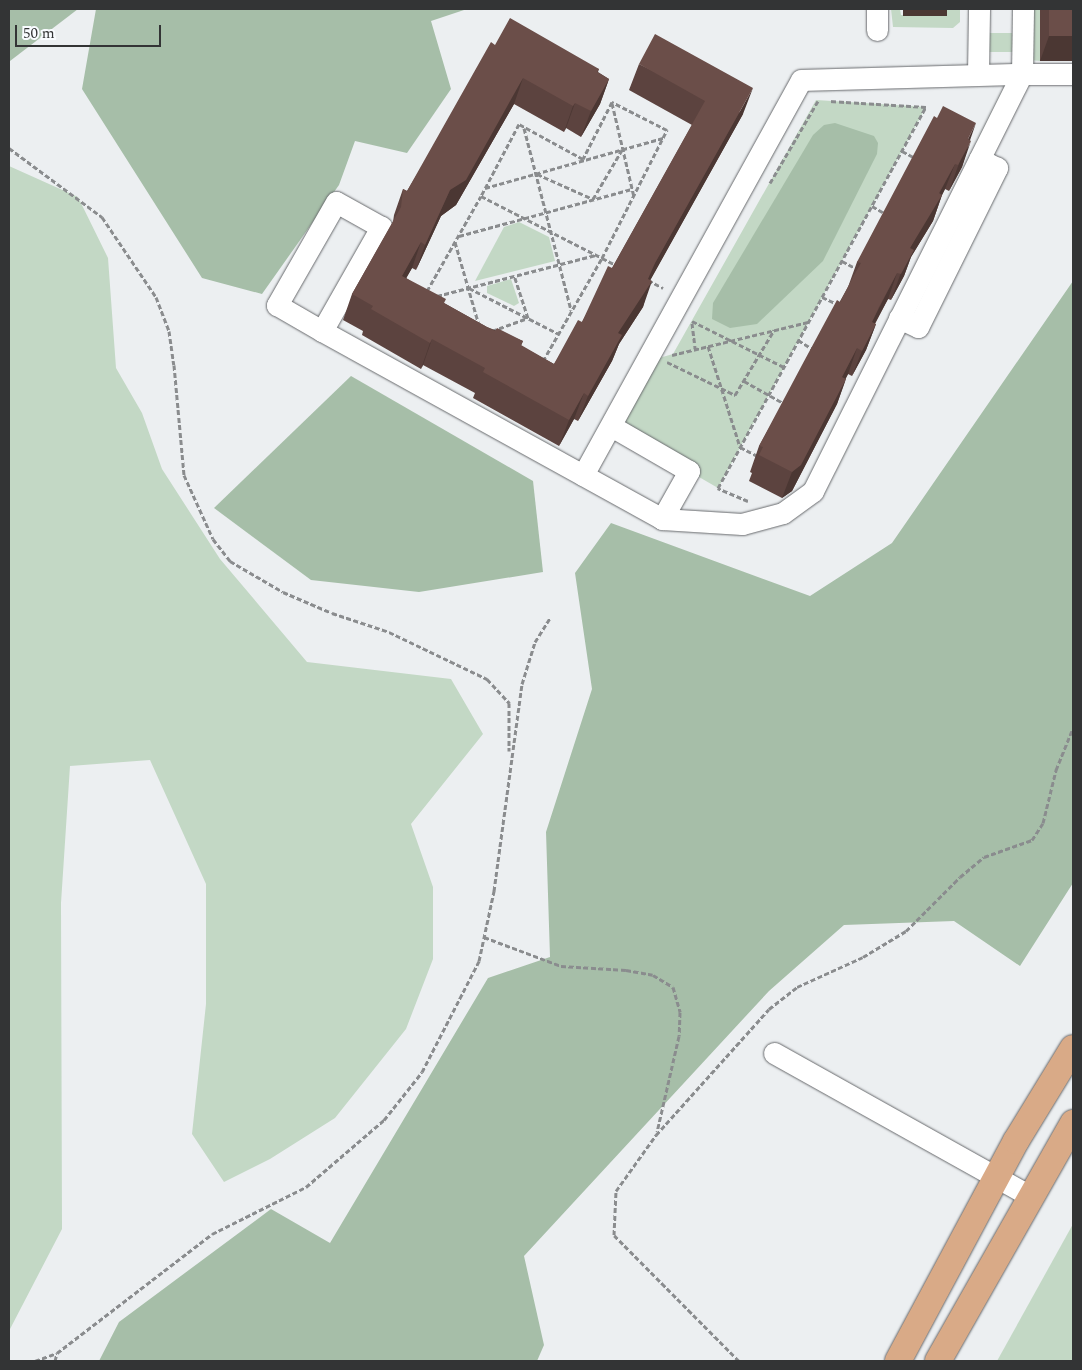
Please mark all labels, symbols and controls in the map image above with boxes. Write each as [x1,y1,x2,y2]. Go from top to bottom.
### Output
scale bar [18,15,164,47]
text: 50 m [23,22,55,45]

